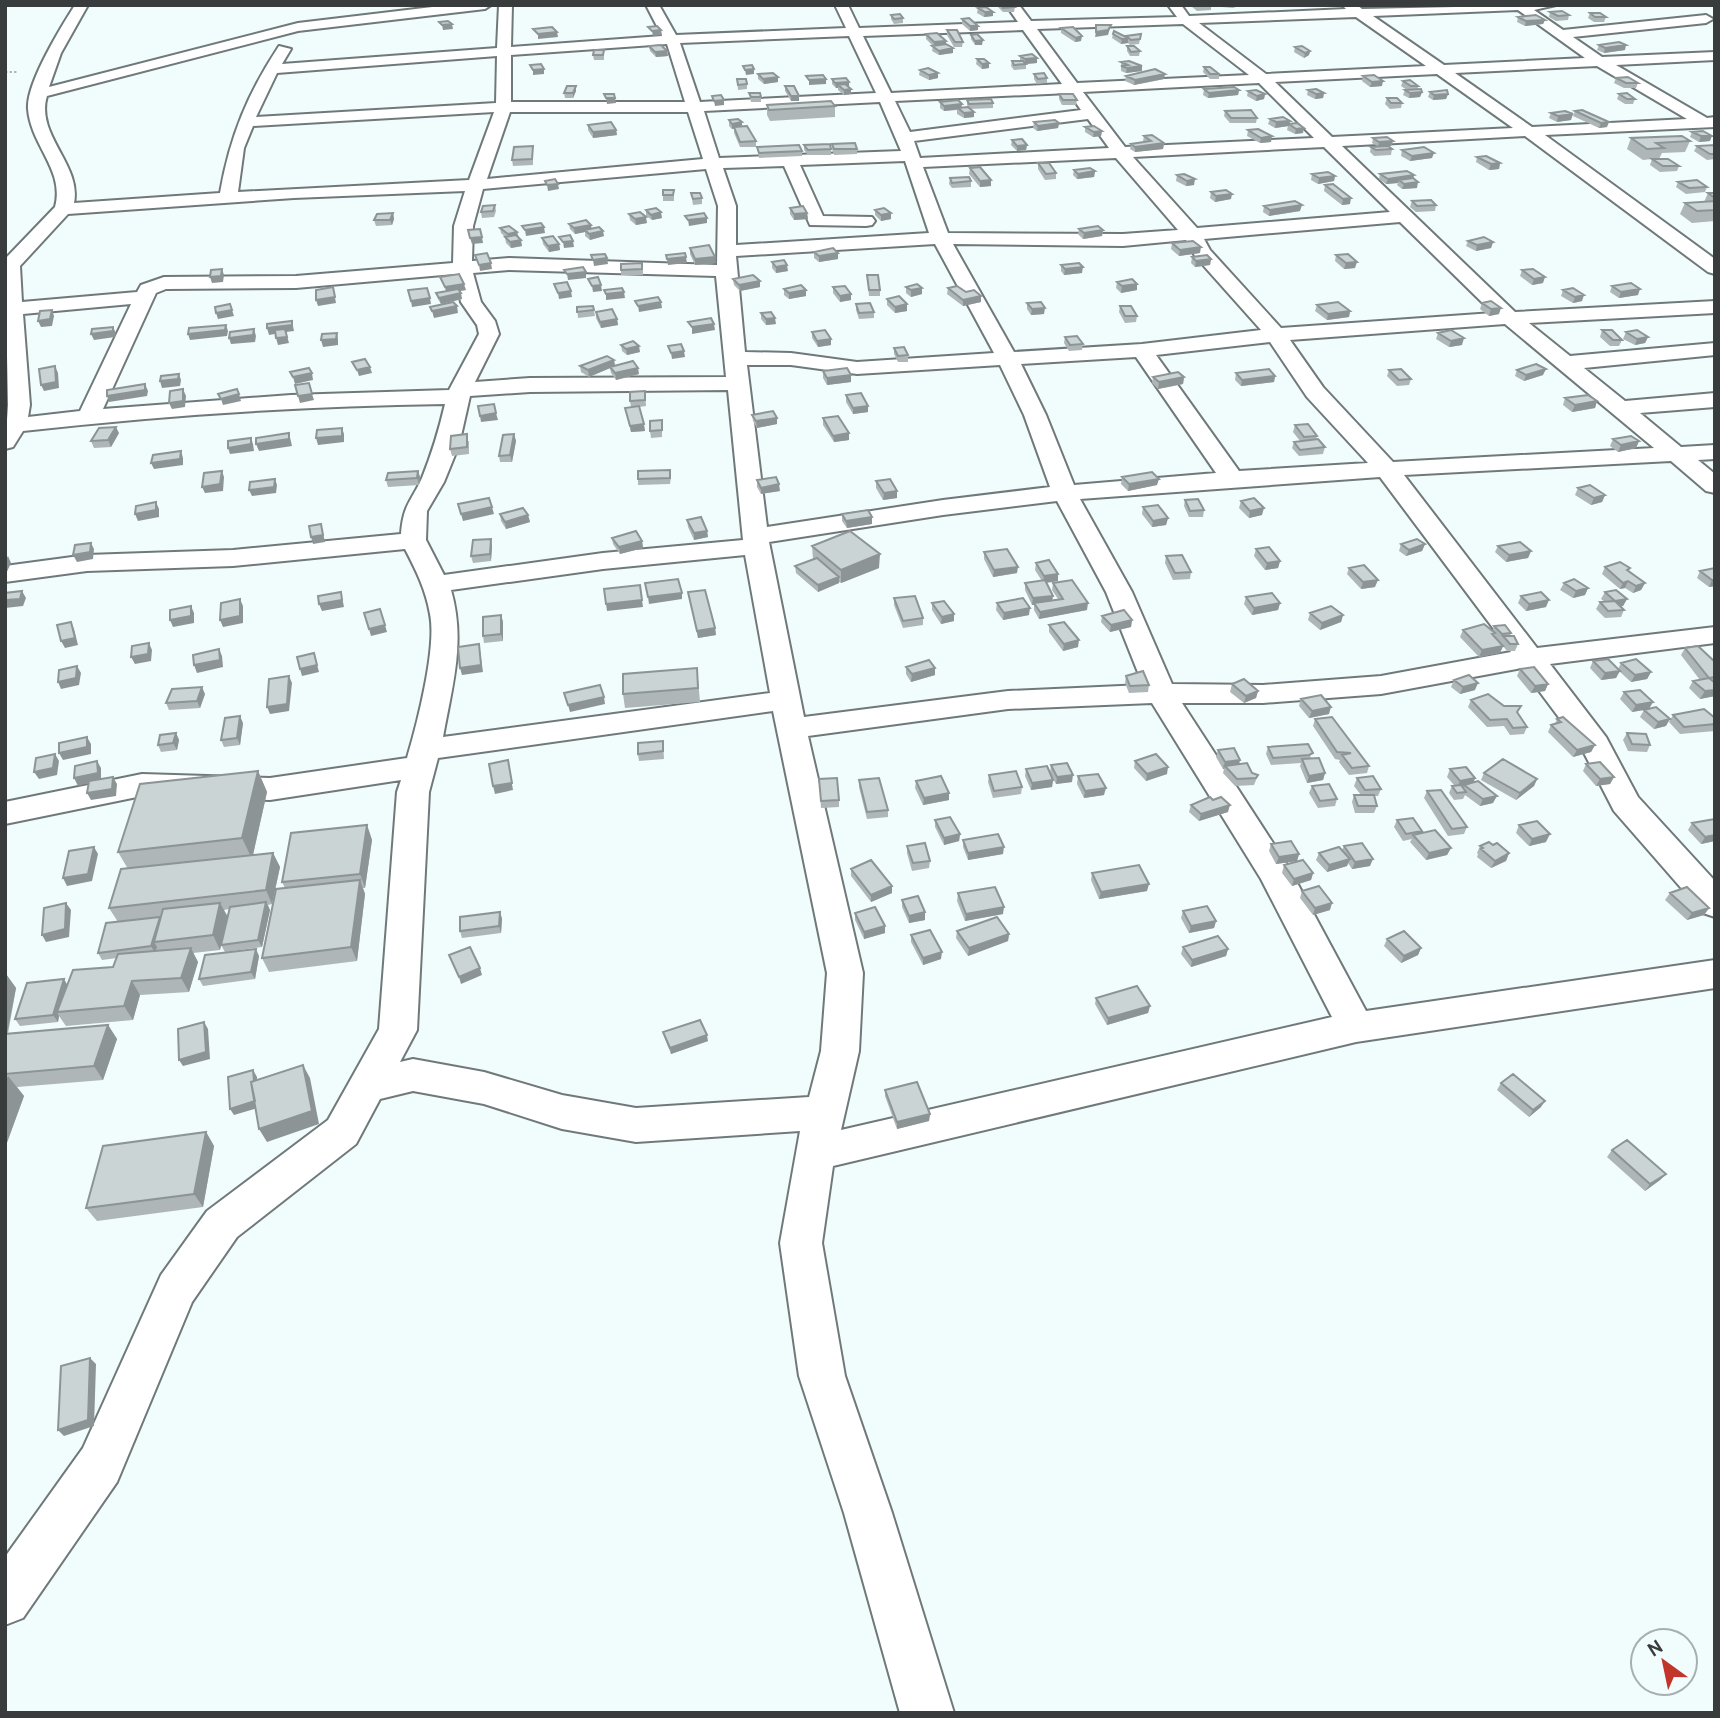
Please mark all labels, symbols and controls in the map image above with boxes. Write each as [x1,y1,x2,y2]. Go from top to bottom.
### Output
north arrow [1629,1627,1699,1697]
text: N [1643,1635,1667,1661]

